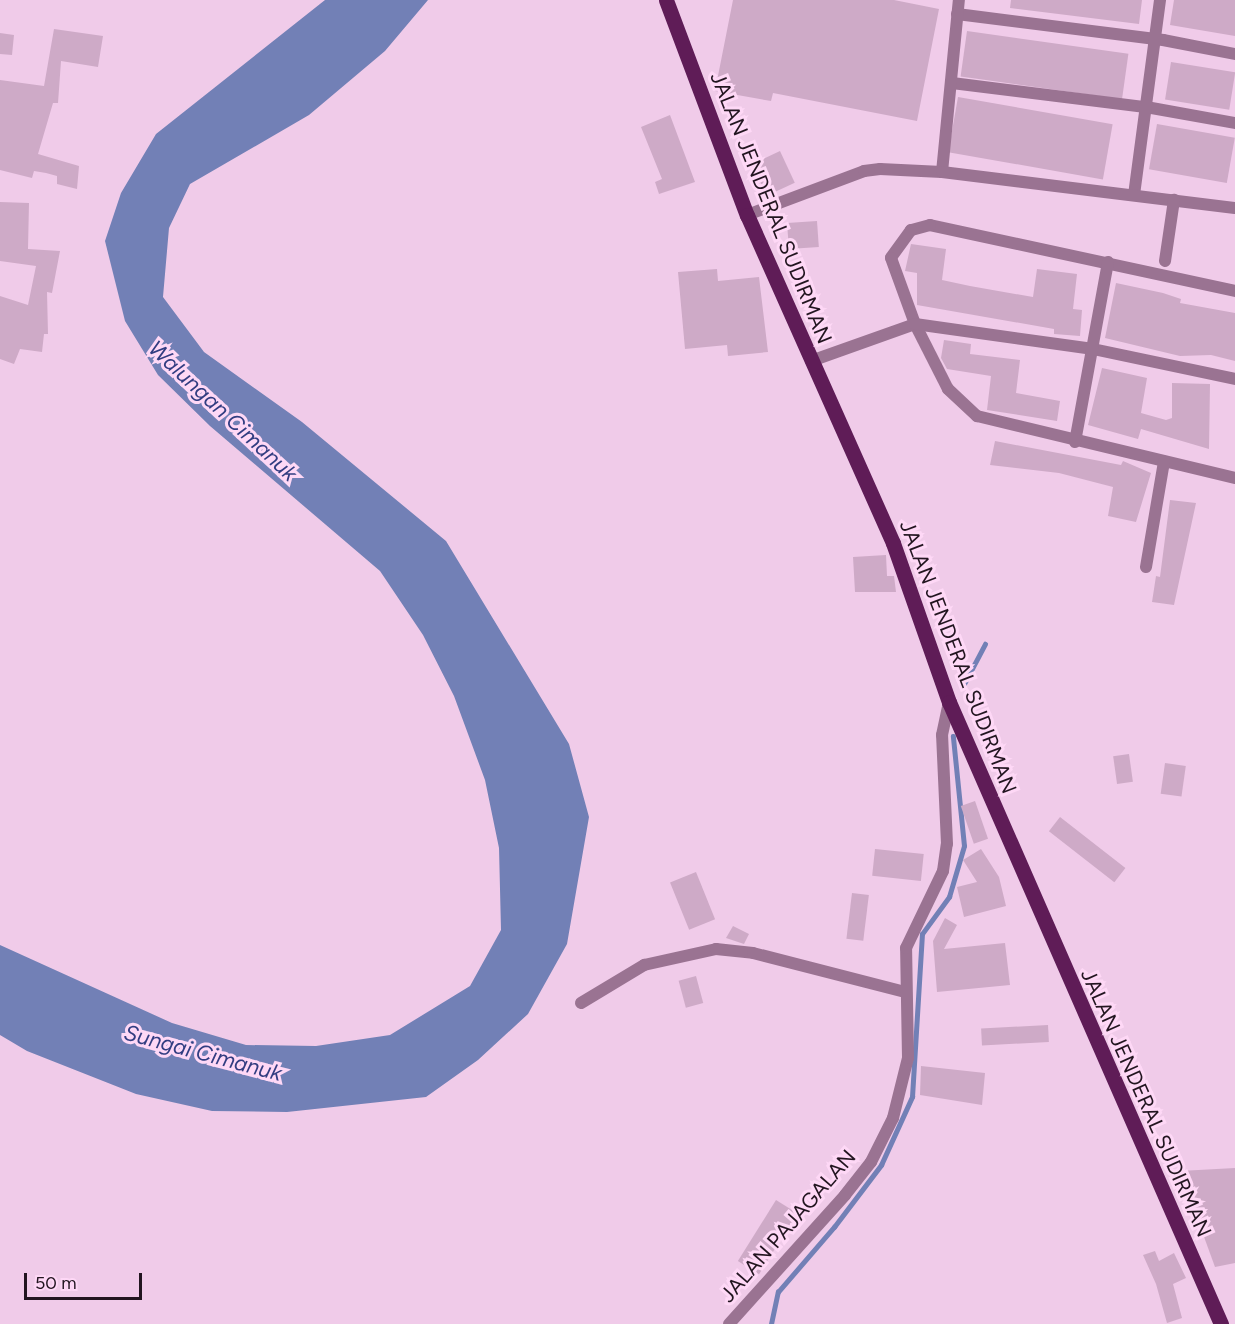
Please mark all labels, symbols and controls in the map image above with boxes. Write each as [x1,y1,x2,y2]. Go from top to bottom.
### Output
street label: JALAN JENDERAL SUDIRMAN [705,68,837,348]
water label: Walungan Cimanuk [143,335,303,487]
street label: JALAN JENDERAL SUDIRMAN [894,517,1022,797]
street label: JALAN JENDERAL SUDIRMAN [1075,965,1217,1241]
water label: Sungai Cimanuk [121,1019,285,1087]
street label: JALAN PAJAGALAN [715,1145,861,1307]
scale bar [27,1261,146,1299]
text: 50 m [35,1272,77,1294]

